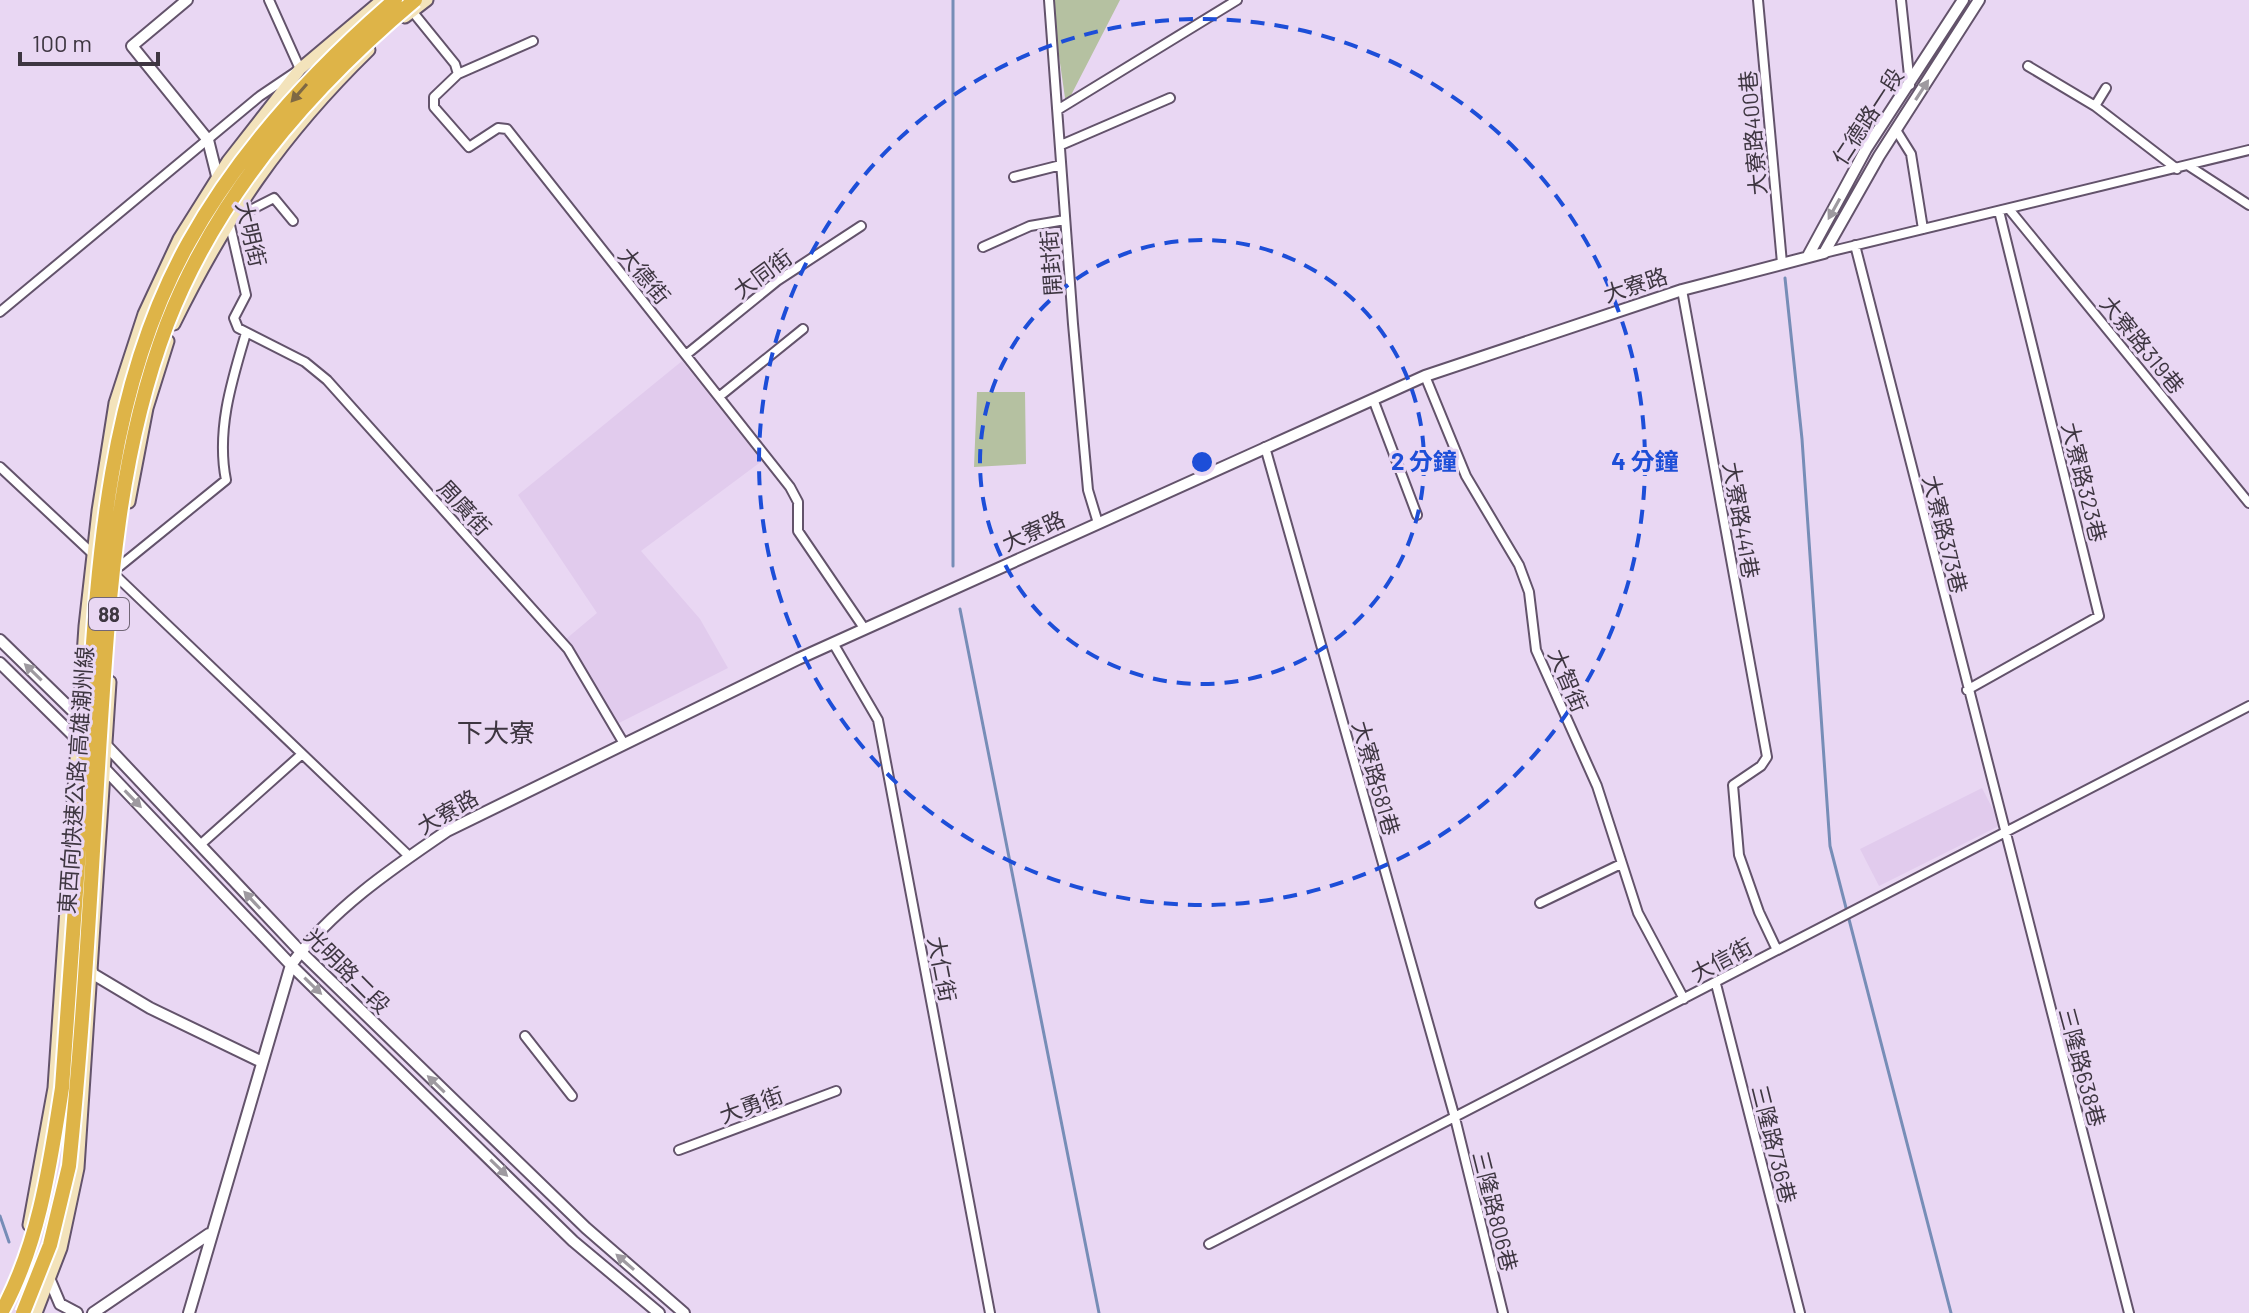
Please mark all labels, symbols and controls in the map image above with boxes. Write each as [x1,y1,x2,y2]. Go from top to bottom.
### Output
scale bar [20,16,158,66]
text: 100 m [32,28,92,57]
street label: 仁德路一段 [1826,63,1908,169]
street label: 大寮路400巷 [1734,70,1770,196]
one-way arrow [1914,79,1928,101]
one-way arrow [291,82,308,102]
one-way arrow [1827,198,1841,220]
street label: 大明街 [232,199,272,269]
street label: 開封街 [1035,229,1065,297]
street label: 大德街 [614,241,676,309]
street label: 大同街 [728,243,796,303]
street label: 大寮路 [1600,261,1670,307]
street label: 大寮路319巷 [2096,290,2190,398]
street label: 大寮路323巷 [2058,420,2112,544]
text: 2 分鐘 [1391,446,1457,475]
text: 4 分鐘 [1611,446,1679,475]
centre of rings [1188,448,1216,476]
street label: 大寮路441巷 [1719,460,1765,580]
street label: 大寮路373巷 [1919,472,1973,596]
street label: 周廣街 [433,474,497,540]
street label: 大寮路 [998,505,1068,555]
road number: 88 [89,598,129,630]
street label: 東西向快速公路 高雄潮州線 [53,645,97,915]
street label: 大智街 [1544,645,1594,715]
one-way arrow [24,663,43,682]
district label: 下大寮 [457,716,535,747]
street label: 大寮路581巷 [1348,718,1406,838]
street label: 大寮路 [412,783,482,839]
one-way arrow [123,789,141,808]
one-way arrow [243,891,261,910]
street label: 光明路二段 [300,922,396,1018]
street label: 大信街 [1686,932,1756,986]
street label: 大仁街 [924,934,962,1004]
one-way arrow [303,976,322,995]
street label: 三隆路638巷 [2055,1005,2111,1129]
one-way arrow [427,1075,446,1094]
street label: 大勇街 [716,1080,786,1128]
street label: 三隆路736巷 [1748,1082,1802,1206]
street label: 三隆路806巷 [1468,1148,1524,1274]
one-way arrow [489,1158,508,1177]
one-way arrow [615,1254,635,1271]

